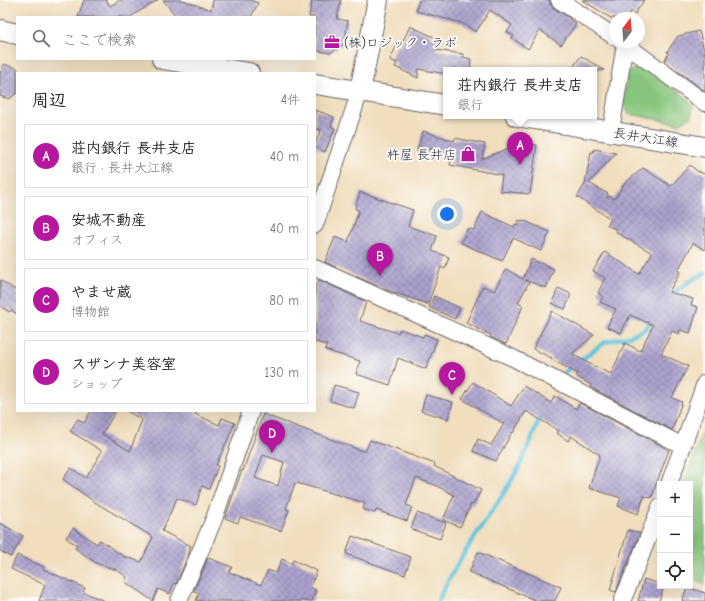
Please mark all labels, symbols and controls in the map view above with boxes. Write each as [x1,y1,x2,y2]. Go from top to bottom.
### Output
north arrow [609,12,645,48]
search box [16,16,316,60]
icon: search [30,27,52,49]
text: ここで検索 [62,31,137,49]
office icon: (株)ロジック・ラボ [323,33,341,51]
place label: (株)ロジック・ラボ [344,35,457,50]
popup [443,67,597,119]
text: 荘内銀行 長井支店 [457,76,583,94]
text: 周辺 [32,91,66,110]
text: 4件 [281,92,300,107]
text: 銀行 [457,97,483,112]
street label: 長井大江線 [613,125,680,150]
pin: A [507,132,533,165]
text: 荘内銀行 長井支店 [71,139,196,157]
shop icon: 杵屋 長井店 [459,145,477,163]
place label: 杵屋 長井店 [387,147,456,162]
text: A [42,149,50,164]
text: 40 m [270,149,299,164]
text: 銀行 · 長井大江線 [71,160,173,175]
your location [437,204,457,224]
text: 安城不動産 [71,211,146,229]
text: B [42,221,50,236]
text: 40 m [270,221,299,236]
text: オフィス [71,232,123,247]
pin: B [367,243,393,276]
text: やませ蔵 [71,283,131,301]
text: C [42,293,50,308]
text: 80 m [269,293,299,308]
text: 博物館 [71,304,110,319]
text: スザンナ美容室 [71,355,176,373]
pin: C [439,362,465,395]
text: D [42,365,50,380]
text: 130 m [264,365,299,380]
text: ショップ [71,376,122,391]
pin: D [259,420,285,453]
map controls [657,481,693,589]
button: + [657,481,693,517]
button: − [657,517,693,553]
button: locate [657,553,693,589]

